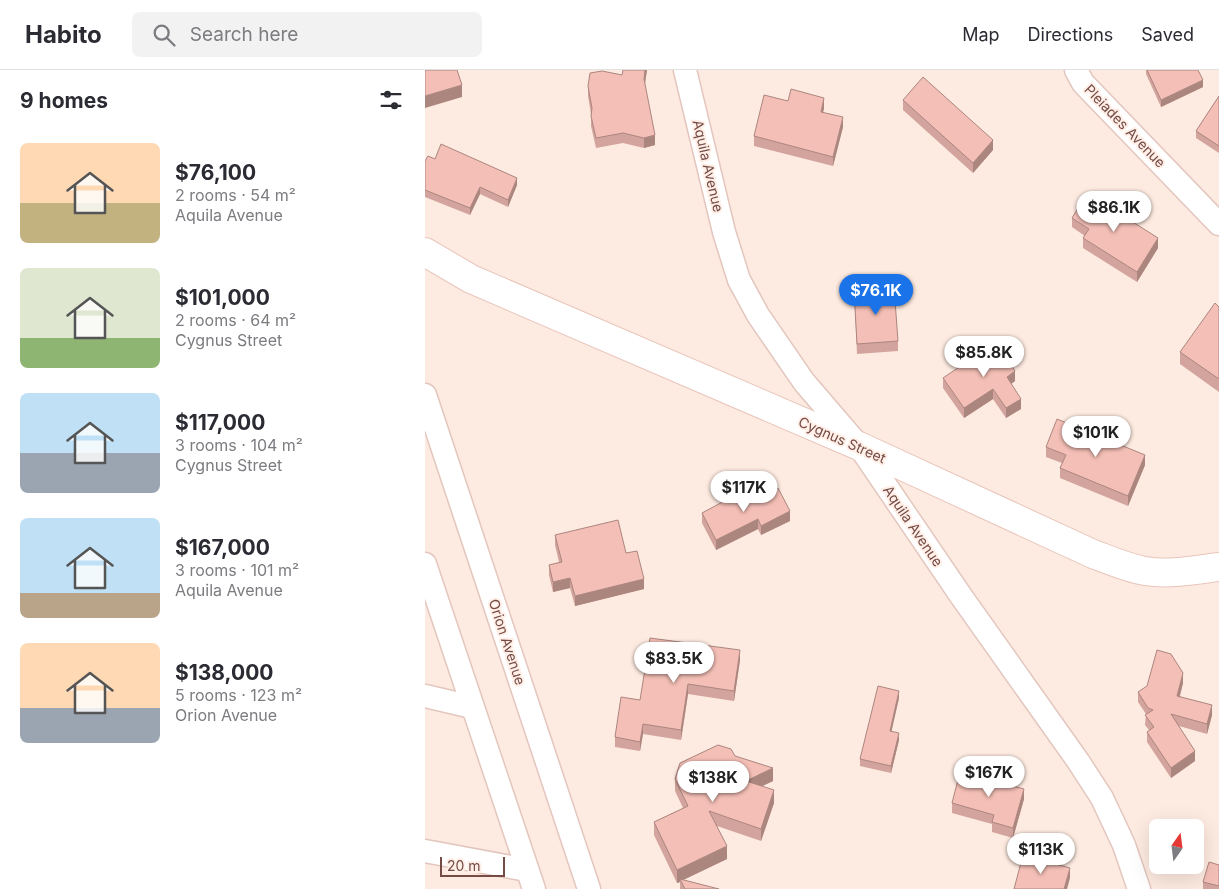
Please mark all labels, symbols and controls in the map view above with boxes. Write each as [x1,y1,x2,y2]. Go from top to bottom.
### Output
search box [132,12,482,57]
text: Habito [25,20,102,49]
icon: search [150,21,178,49]
text: Search here [190,23,298,46]
text: Map [962,24,1000,45]
text: Directions [1028,24,1113,45]
text: Saved [1141,24,1194,45]
street label: Pleiades Avenue [1081,81,1169,171]
icon: filters [377,86,405,114]
text: 9 homes [20,88,108,113]
street label: Aquila Avenue [690,118,727,214]
text: $76,100 [175,160,256,185]
icon: home [60,163,120,223]
text: 2 rooms · 54 m² [175,185,296,205]
pin: $86.1K [1073,190,1155,233]
text: $86.1K [1087,197,1141,217]
text: Aquila Avenue [175,205,283,225]
pin: $76.1K [835,274,917,316]
text: $76.1K [850,280,902,300]
text: $101,000 [175,285,270,310]
icon: home [60,288,120,348]
text: 2 rooms · 64 m² [175,310,296,330]
text: Cygnus Street [175,330,282,350]
pin: $85.8K [943,336,1025,378]
text: $85.8K [955,342,1013,362]
text: $117,000 [175,410,265,435]
icon: home [60,413,120,473]
street label: Cygnus Street [796,413,889,467]
pin: $101K [1061,416,1131,458]
text: $101K [1073,422,1119,442]
text: 3 rooms · 104 m² [175,435,303,455]
text: Cygnus Street [175,455,282,475]
pin: $117K [709,470,779,513]
text: $117K [721,477,767,497]
street label: Aquila Avenue [880,482,947,570]
text: $167,000 [175,535,270,560]
icon: home [60,538,120,598]
text: 3 rooms · 101 m² [175,560,299,580]
text: Aquila Avenue [175,580,283,600]
street label: Orion Avenue [486,597,529,687]
pin: $83.5K [633,642,715,684]
text: $83.5K [645,648,703,668]
text: $138,000 [175,660,273,685]
icon: home [60,663,120,723]
text: 5 rooms · 123 m² [175,685,302,705]
text: Orion Avenue [175,705,277,725]
pin: $167K [954,756,1024,798]
pin: $138K [678,760,748,803]
text: $167K [965,762,1013,782]
text: $138K [688,767,738,787]
north arrow [1149,819,1204,874]
map controls [1149,819,1204,874]
pin: $113K [1006,832,1076,875]
text: $113K [1018,839,1064,859]
scale bar [440,854,505,877]
text: 20 m [447,857,481,874]

